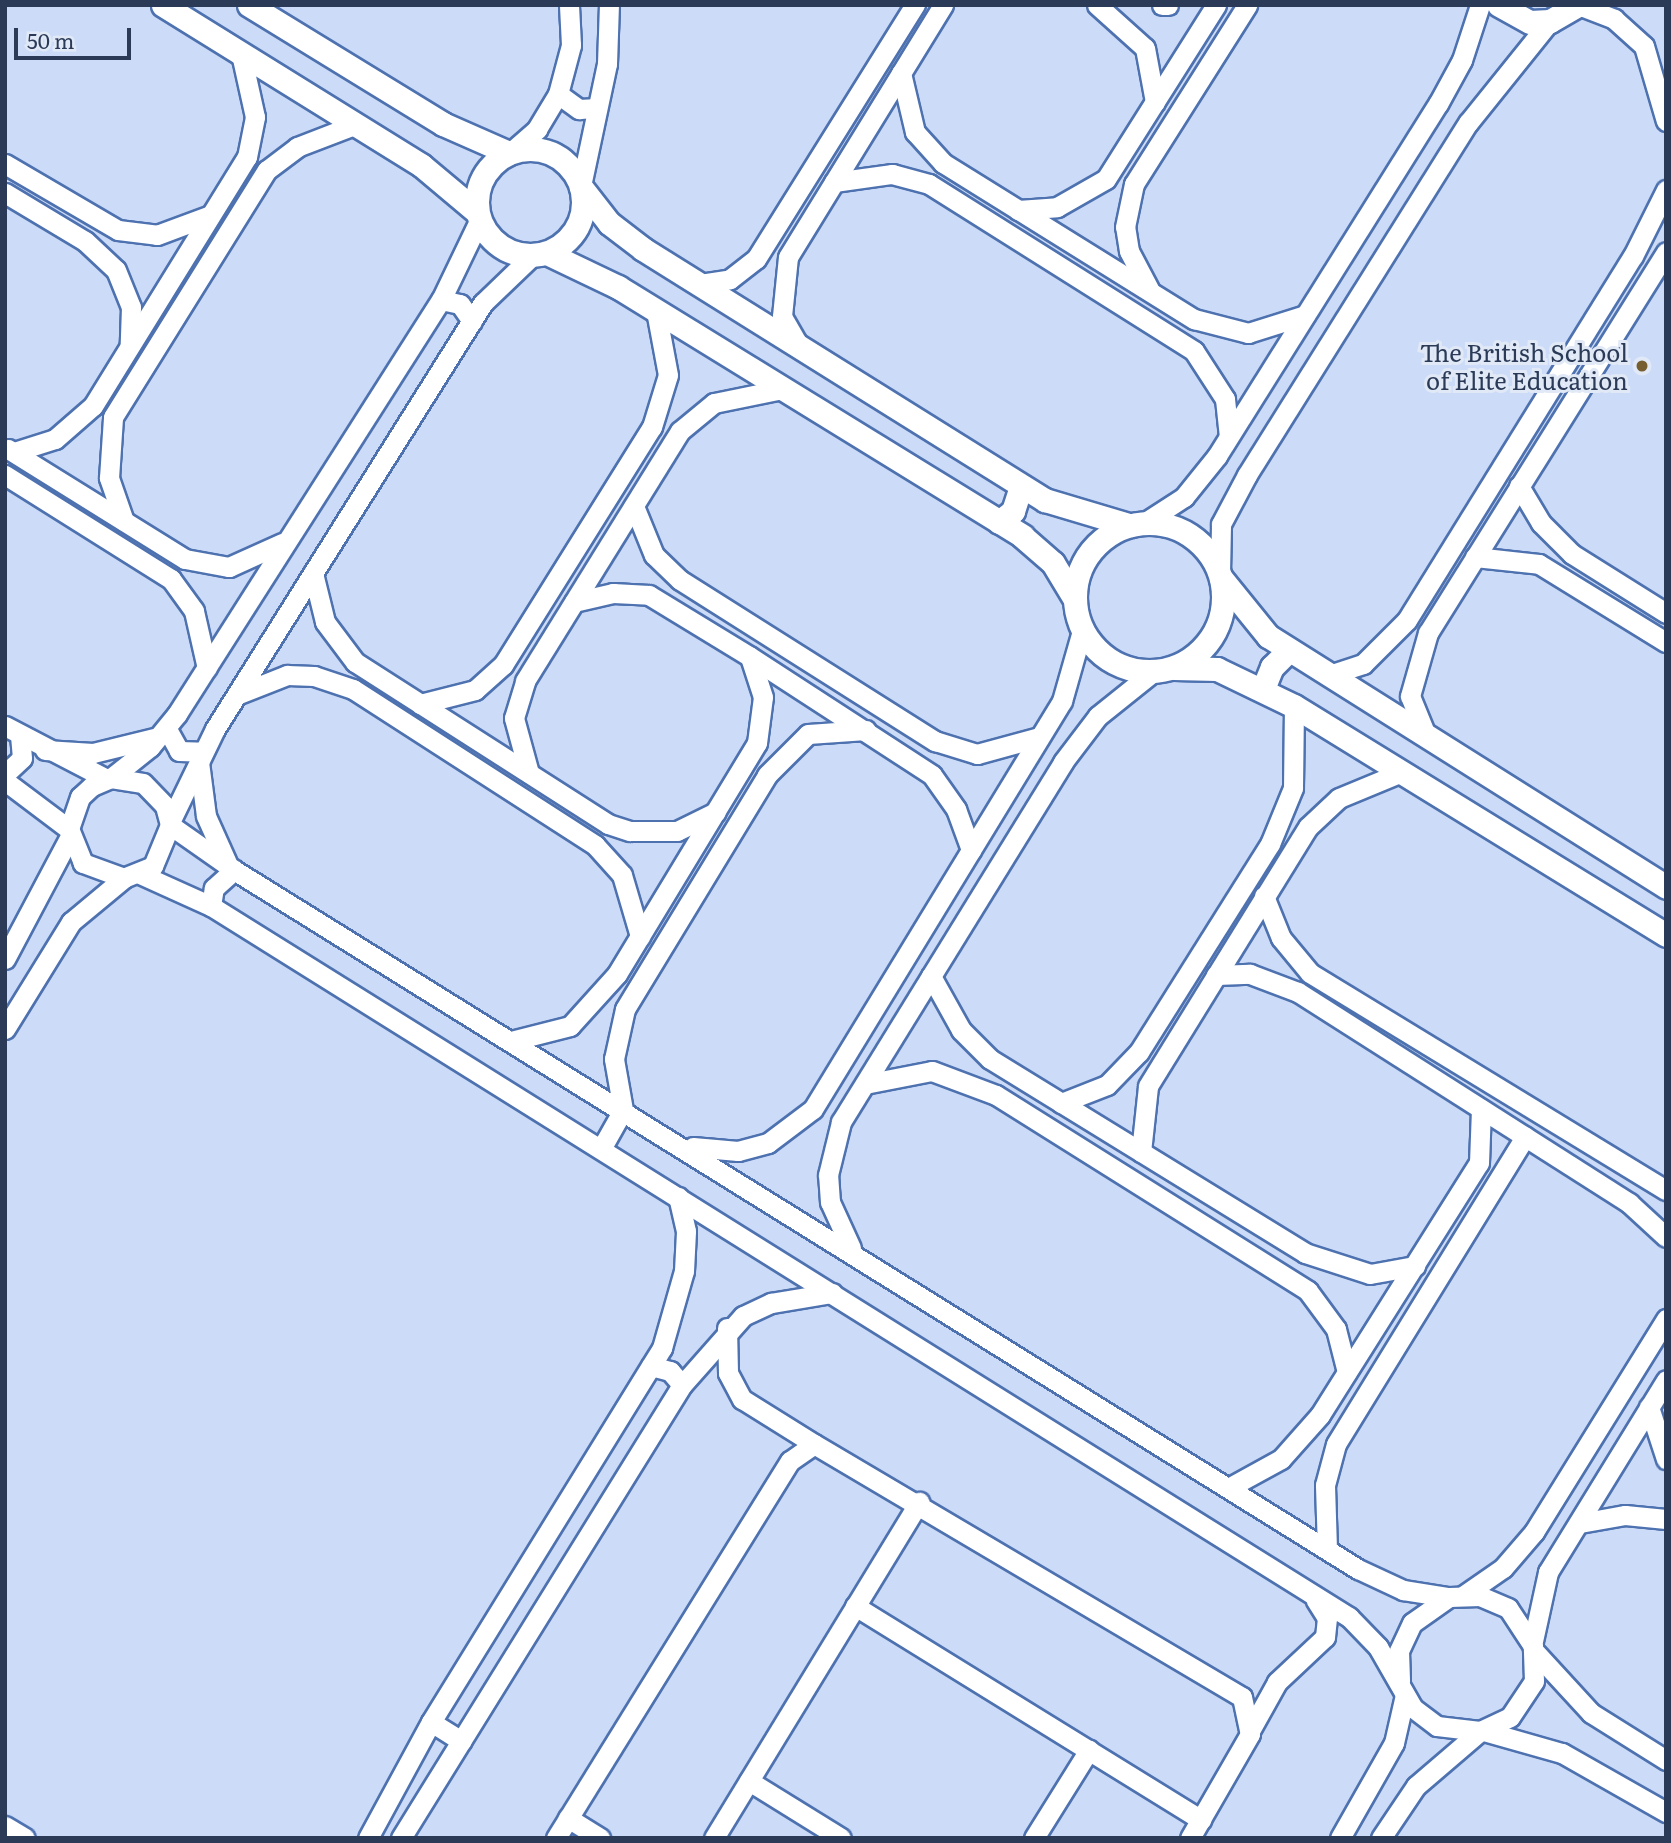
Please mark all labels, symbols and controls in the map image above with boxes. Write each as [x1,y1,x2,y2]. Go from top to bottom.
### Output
scale bar [18,14,135,58]
text: 50 m [27,24,74,55]
place label: The British School of Elite Education [1420,338,1628,394]
marker: The British School of Elite Education [1634,358,1650,374]

